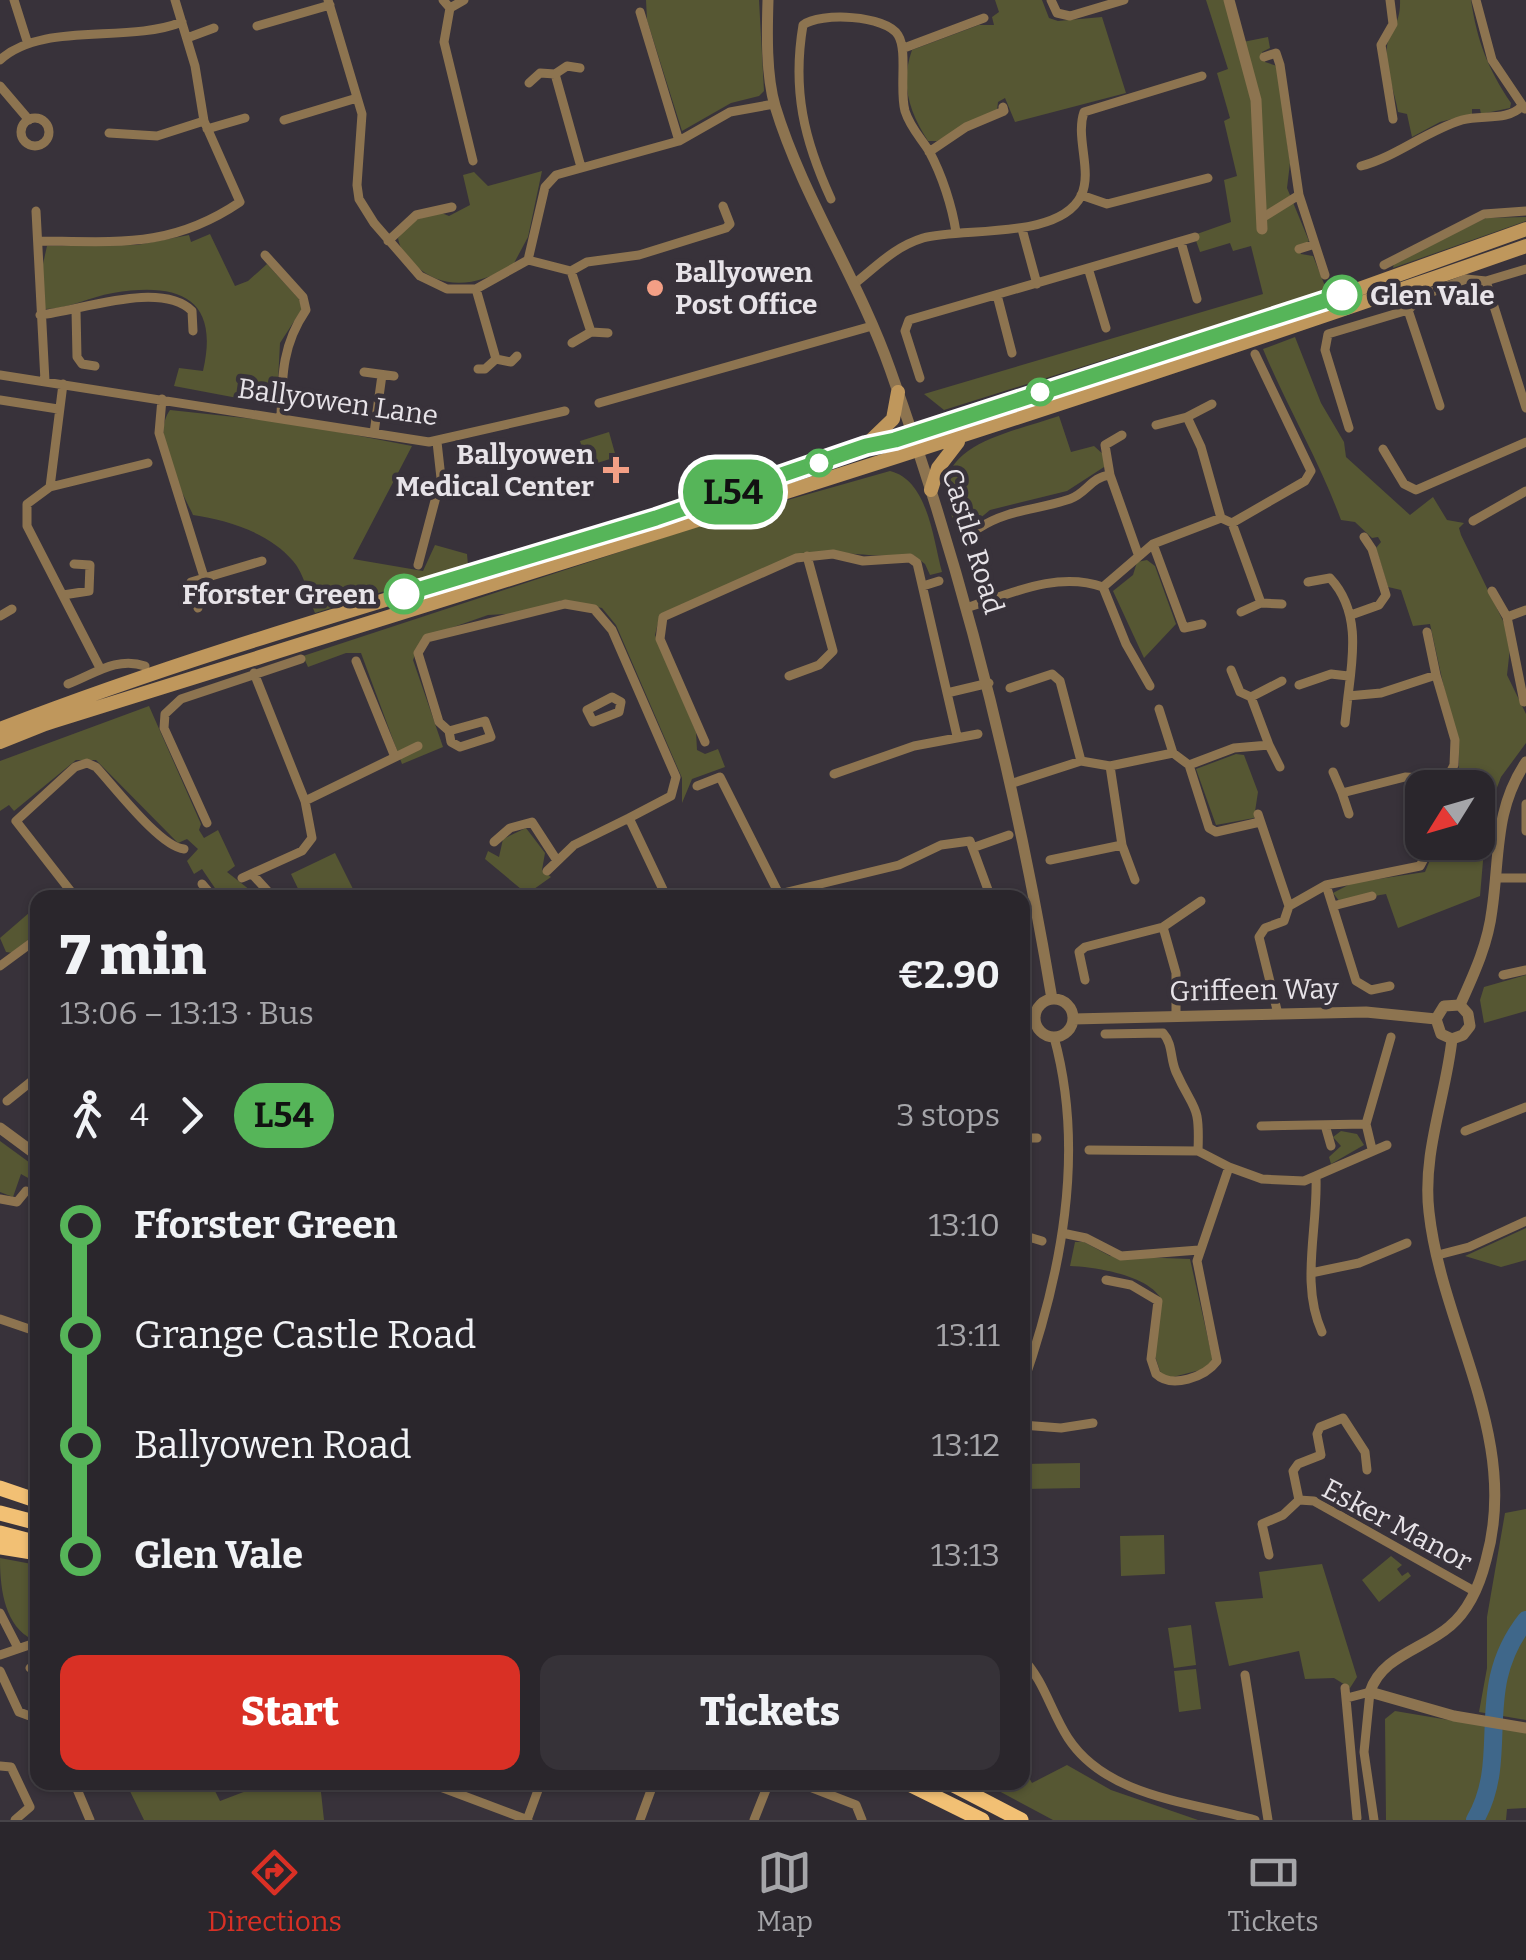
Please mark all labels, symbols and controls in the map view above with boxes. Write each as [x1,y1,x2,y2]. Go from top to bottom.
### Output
place label: Ballyowen Post Office [675,256,818,321]
marker: Glen Vale [1323,276,1361,314]
marker: Ballyowen Post Office [644,277,666,299]
place label: Glen Vale [1370,279,1495,312]
street label: Ballyowen Lane [236,372,440,432]
unlabelled marker [1027,379,1053,405]
place label: Ballyowen Medical Center [396,438,594,503]
unlabelled marker [806,450,832,476]
marker: Ballyowen Medical Center [603,457,629,483]
line badge: L54 [676,460,790,524]
street label: Castle Road [935,464,1011,618]
text: L54 [703,471,763,513]
marker: Fforster Green [385,575,423,613]
place label: Fforster Green [182,578,376,611]
north arrow [1405,770,1495,860]
map controls [1405,770,1495,860]
text: 7 min [60,923,206,989]
text: €2.90 [898,952,1000,998]
street label: Griffeen Way [1169,972,1339,1008]
text: 13:06 – 13:13 · Bus [60,994,314,1032]
icon: walk [60,1088,115,1143]
icon: forward [164,1088,219,1143]
text: L54 [254,1094,314,1136]
text: 4 [130,1096,149,1134]
text: 3 stops [896,1096,1000,1134]
text: Fforster Green [134,1202,397,1248]
text: 13:10 [929,1206,1000,1244]
text: Grange Castle Road [134,1312,476,1358]
text: 13:11 [936,1316,1000,1354]
text: Ballyowen Road [134,1422,412,1468]
text: 13:12 [932,1426,1000,1464]
street label: Esker Manor [1317,1472,1477,1578]
text: Glen Vale [134,1532,303,1578]
text: 13:13 [931,1536,1000,1574]
button: Start [60,1655,520,1770]
button: Tickets [540,1655,1000,1770]
tab: Directions [207,1845,342,1938]
tab: Map [756,1845,813,1938]
tab: Tickets [1227,1845,1319,1938]

